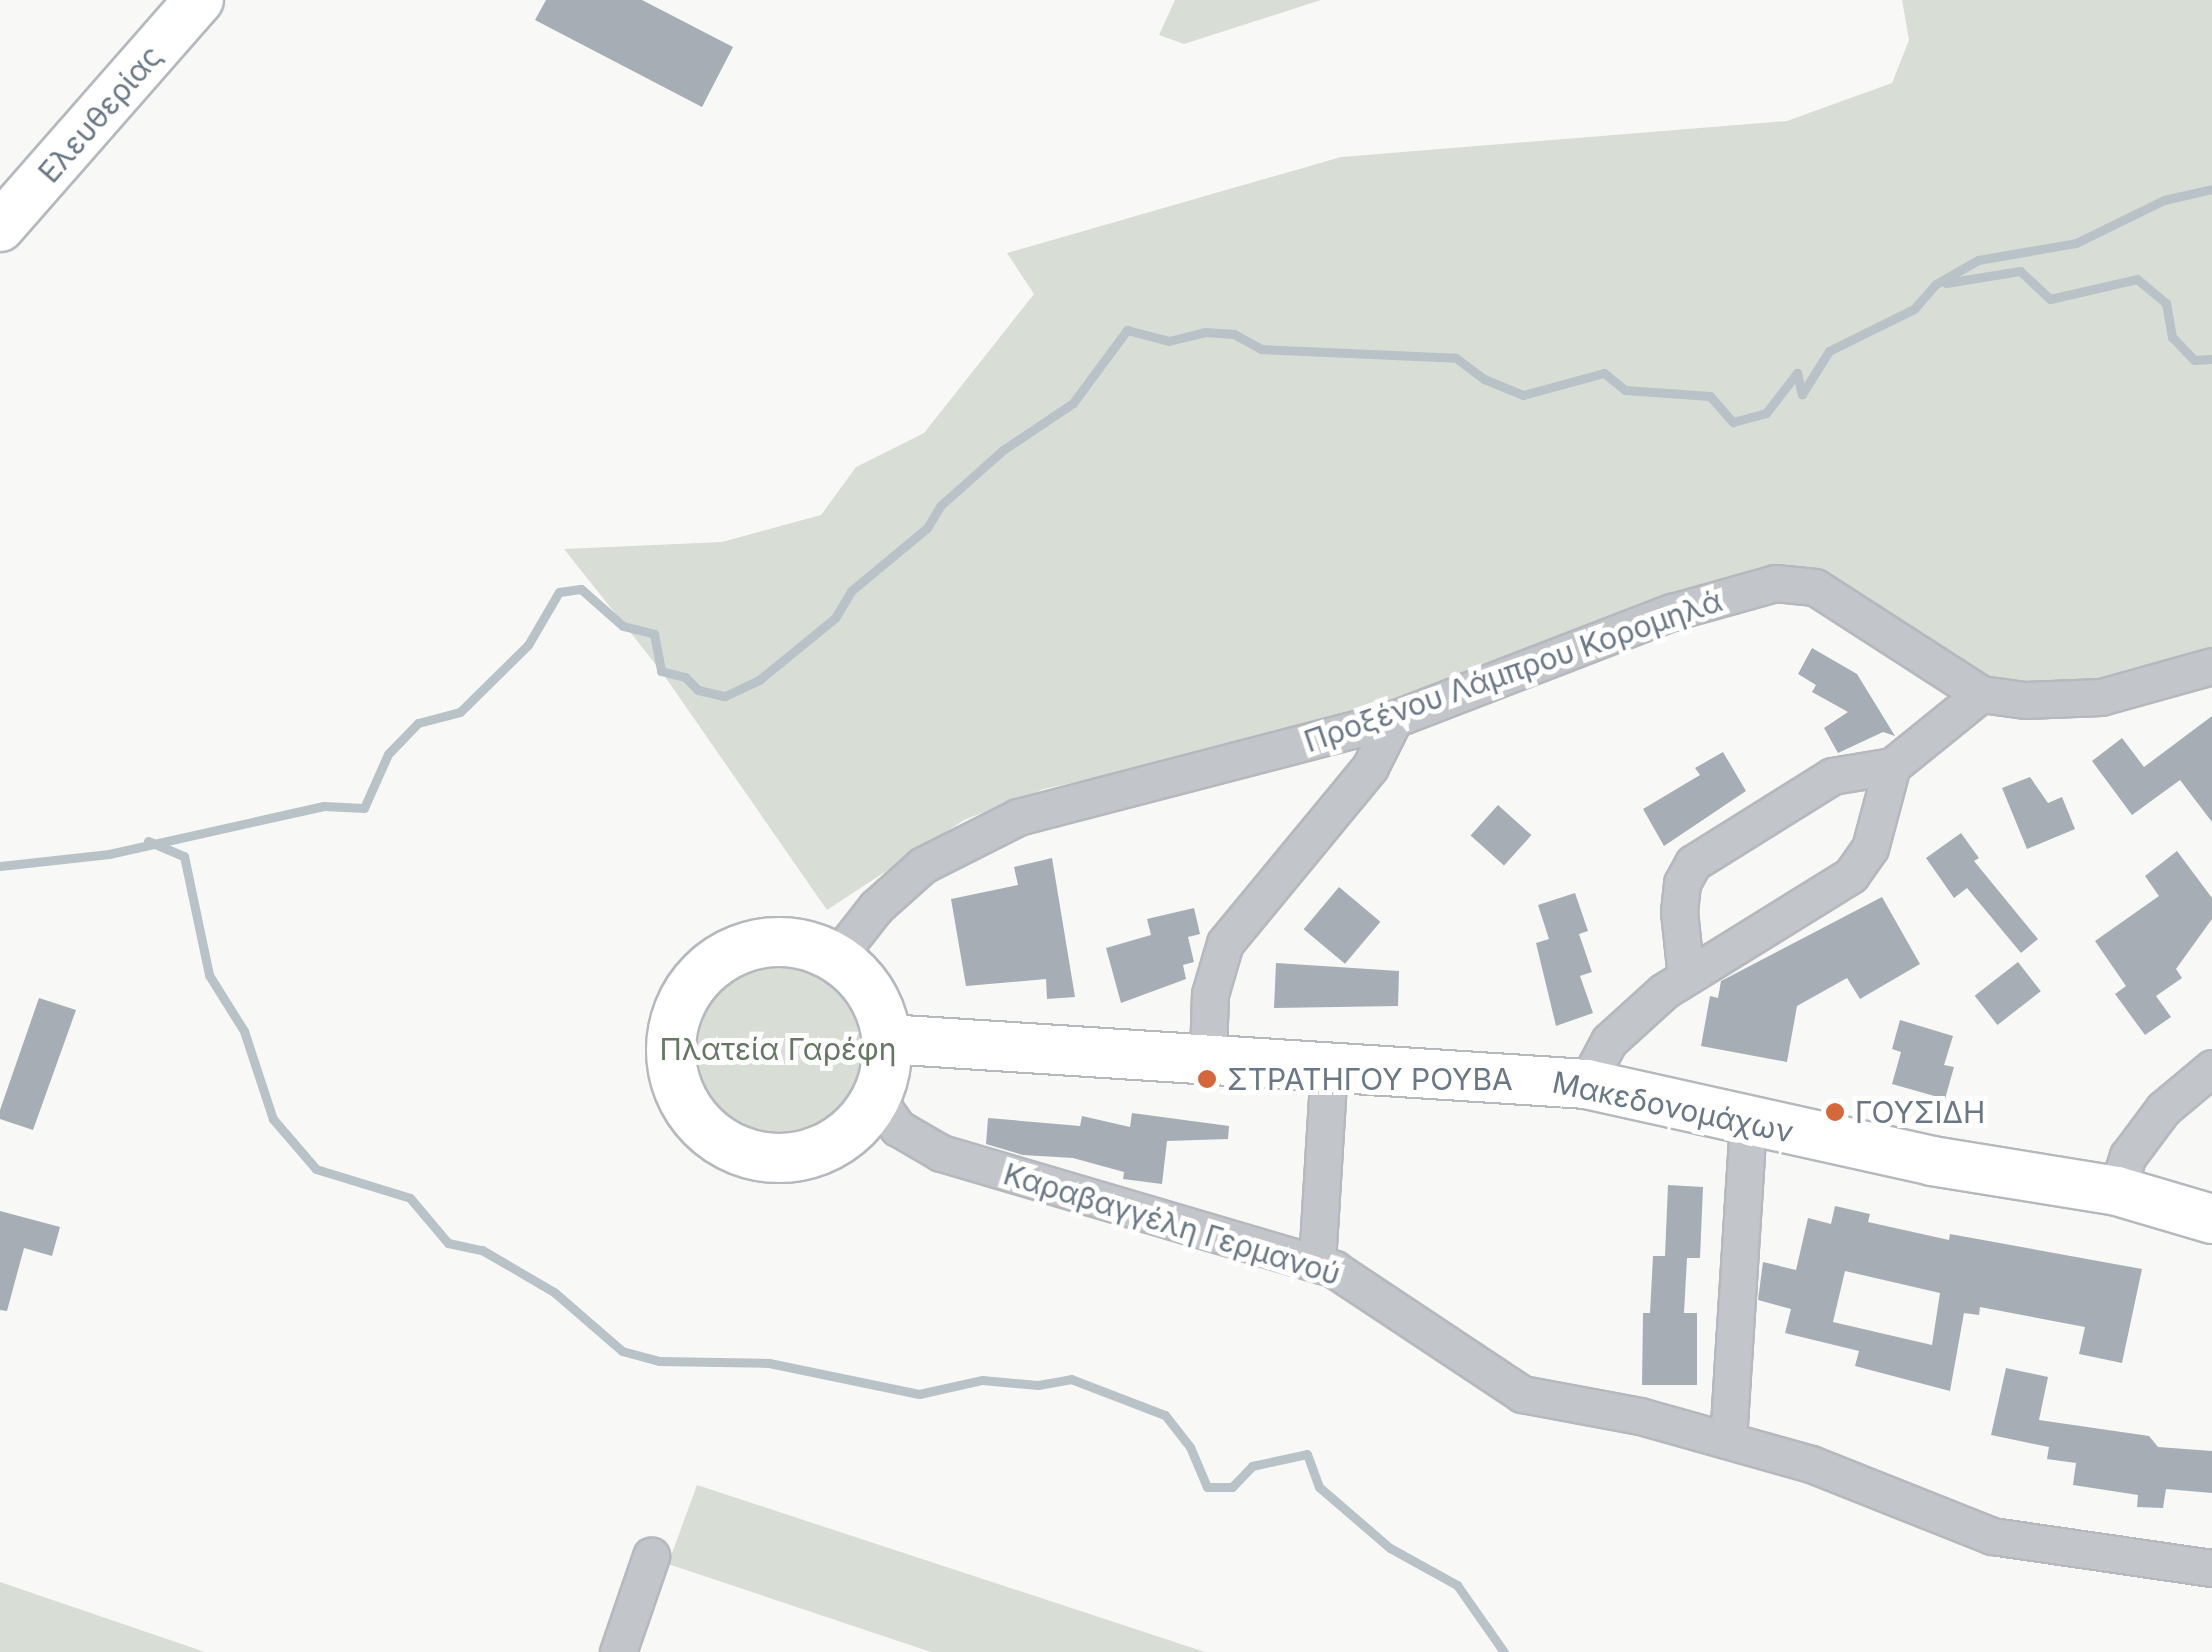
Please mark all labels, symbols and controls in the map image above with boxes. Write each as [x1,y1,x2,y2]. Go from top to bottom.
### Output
street label: Ελευθερίας [31,38,169,190]
street label: Προξένου Λάμπρου Κορομηλά [1299,582,1727,760]
park label: Πλατεία Γαρέφη [660,1031,896,1067]
place label: ΣΤΡΑΤΗΓΟΥ ΡΟΥΒΑ [1227,1061,1513,1097]
street label: Μακεδονομάχων [1549,1064,1797,1150]
marker: ΣΤΡΑΤΗΓΟΥ ΡΟΥΒΑ [1196,1068,1218,1090]
place label: ΓΟΥΣΙΔΗ [1855,1094,1985,1130]
marker: ΓΟΥΣΙΔΗ [1824,1101,1846,1123]
street label: Καραβαγγέλη Γερμανού [999,1156,1345,1292]

